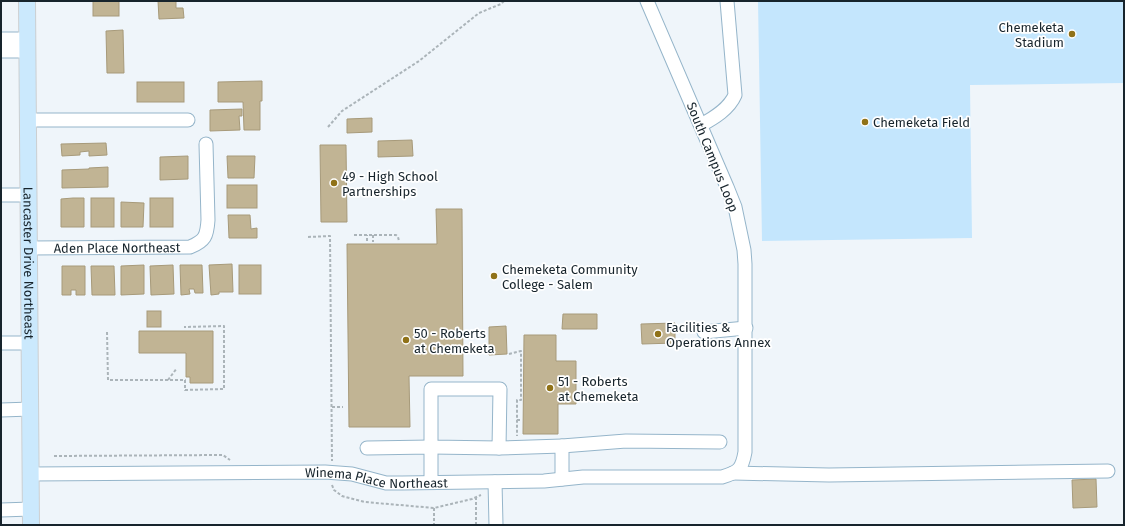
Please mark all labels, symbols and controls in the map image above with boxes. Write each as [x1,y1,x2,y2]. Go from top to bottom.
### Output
place label: Chemeketa Stadium [999,20,1064,50]
marker: Chemeketa Stadium [1067,29,1077,39]
street label: South Campus Loop [684,100,741,214]
place label: Chemeketa Field [873,115,970,130]
marker: Chemeketa Field [860,117,870,127]
place label: 49 - High School Partnerships [342,169,438,199]
marker: 49 - High School Partnerships [329,178,339,188]
street label: Lancaster Drive Northeast [20,187,37,340]
street label: Aden Place Northeast [54,240,181,256]
place label: Chemeketa Community College - Salem [502,262,638,292]
marker: Chemeketa Community College - Salem [489,271,499,281]
place label: Facilities & Operations Annex [666,320,771,350]
place label: 50 - Roberts at Chemeketa [414,326,495,356]
marker: Facilities & Operations Annex [653,329,663,339]
marker: 50 - Roberts at Chemeketa [401,335,411,345]
place label: 51 - Roberts at Chemeketa [558,374,639,404]
marker: 51 - Roberts at Chemeketa [545,383,555,393]
street label: Winema Place Northeast [305,465,448,491]

